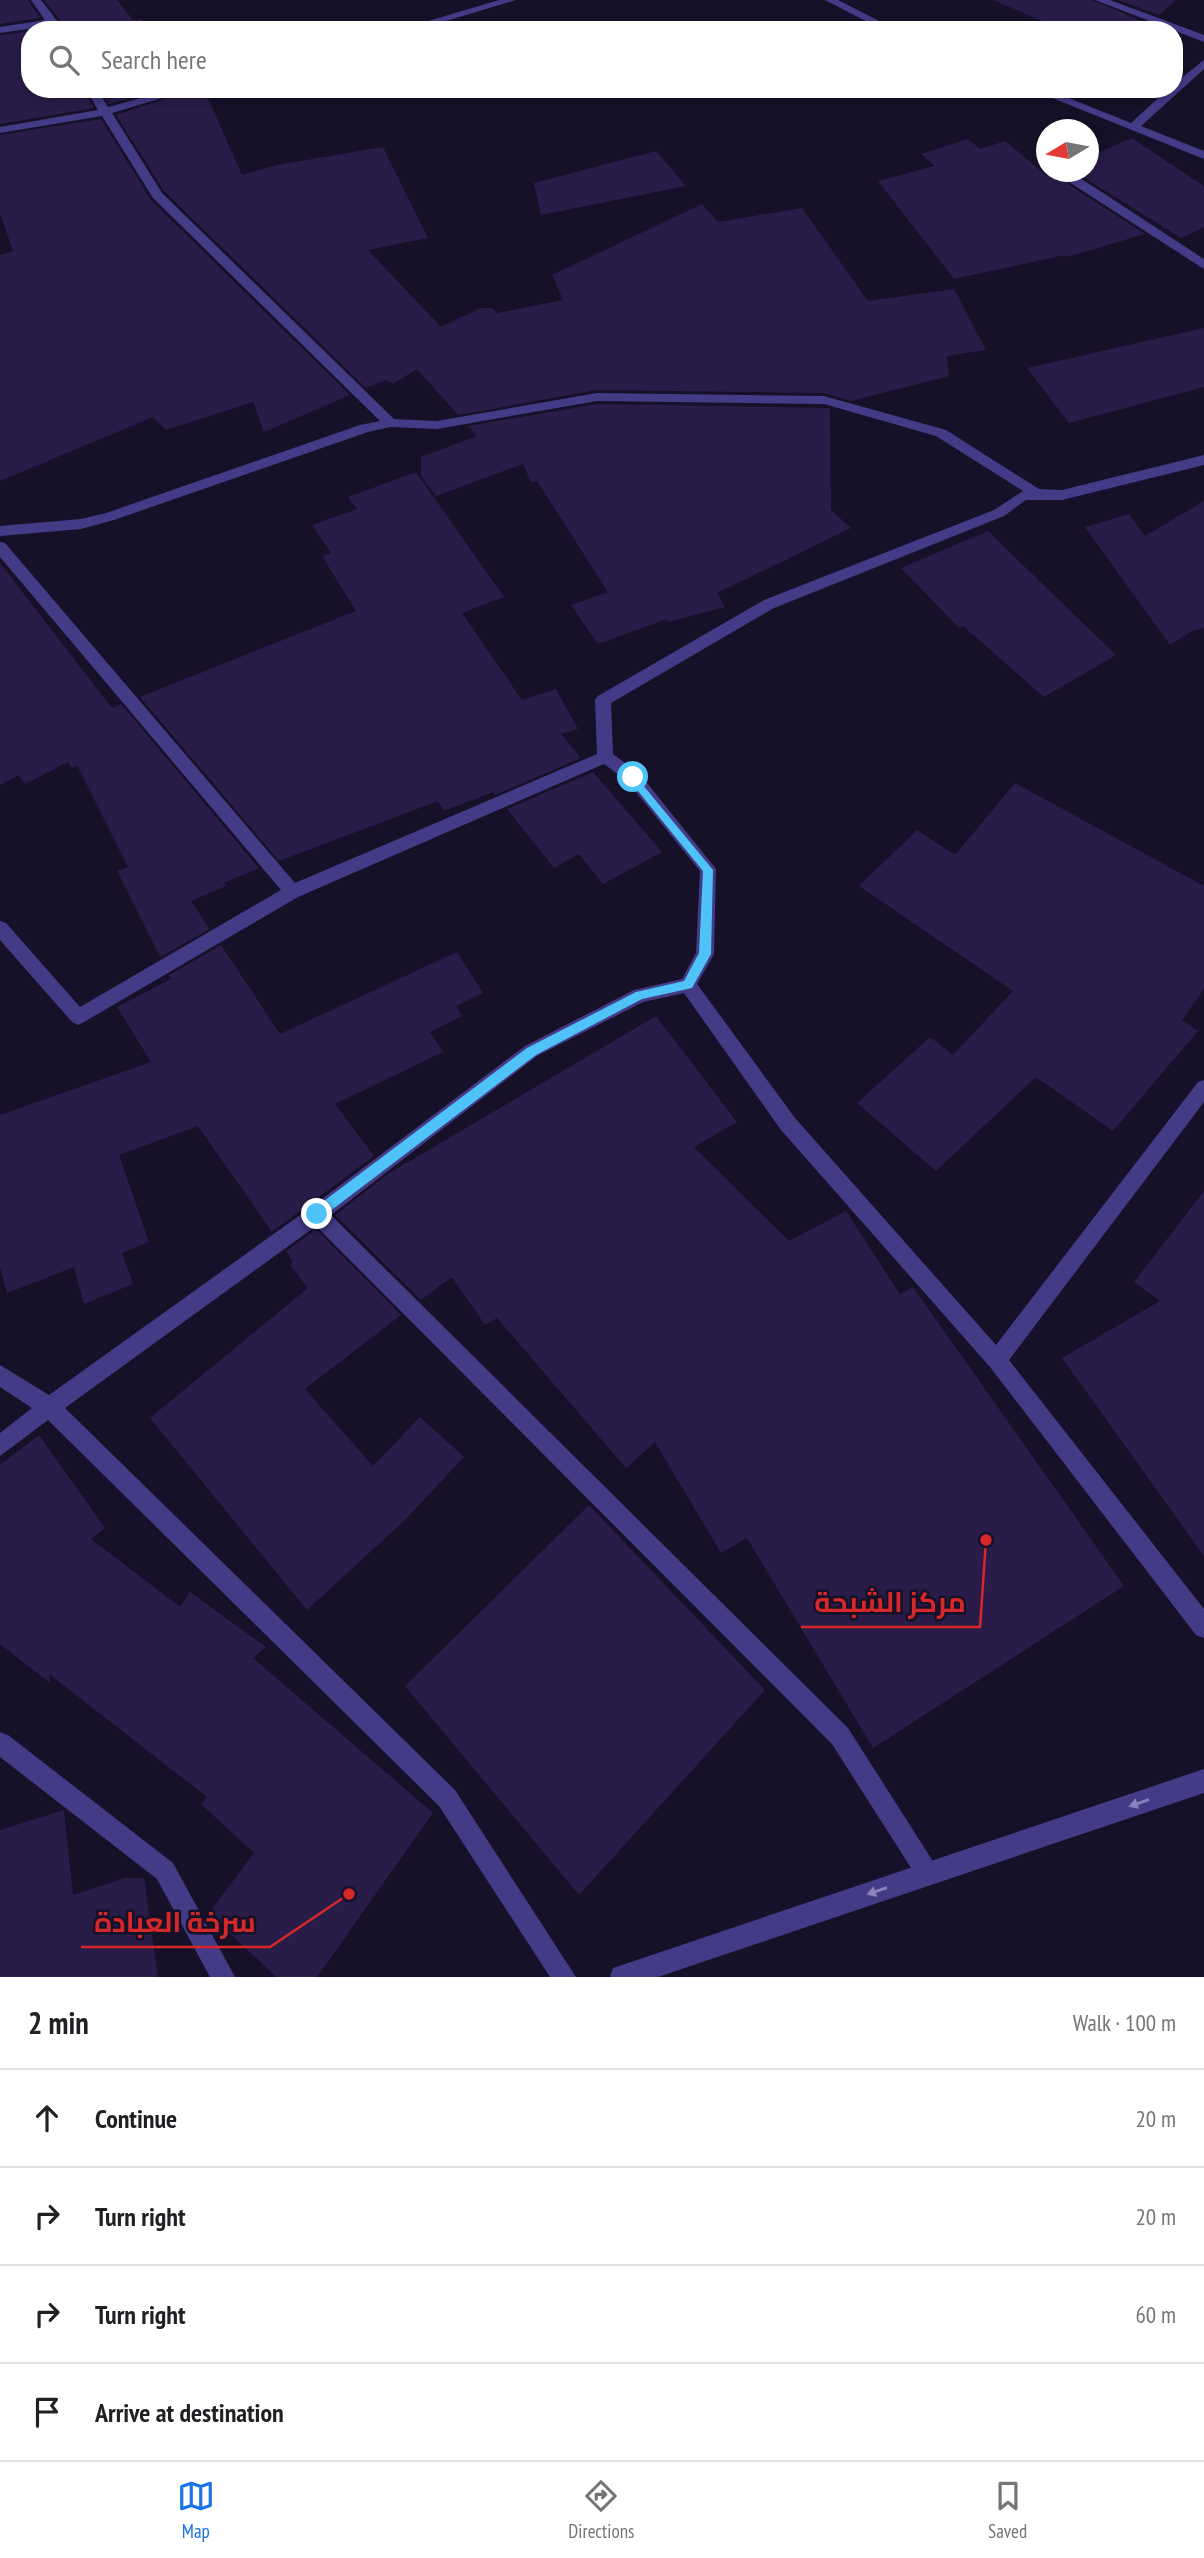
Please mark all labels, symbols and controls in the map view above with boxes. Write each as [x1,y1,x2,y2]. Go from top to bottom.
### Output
search box [21,21,1183,98]
icon: search [45,41,83,79]
text: Search here [101,43,207,76]
north arrow [1036,119,1099,182]
route start [617,761,648,792]
route end [301,1198,332,1229]
callout: مركز الشبحة [801,1578,980,1627]
text: مركز الشبحة [814,1583,966,1620]
one-way arrow [1129,1798,1150,1809]
one-way arrow [867,1886,888,1897]
callout: سرخة العبادة [81,1898,270,1947]
text: سرخة العبادة [94,1903,256,1940]
text: 2 min [28,2003,89,2042]
text: Walk · 100 m [1073,2008,1176,2037]
icon: ahead [28,2099,66,2137]
text: Continue [95,2102,177,2135]
text: 20 m [1135,2104,1176,2133]
icon: right [28,2197,66,2235]
text: Turn right [95,2200,186,2233]
text: 20 m [1135,2202,1176,2231]
icon: right [28,2295,66,2333]
text: Turn right [95,2298,186,2331]
text: 60 m [1135,2300,1176,2329]
icon: arrive [28,2393,66,2431]
text: Arrive at destination [95,2396,284,2429]
tab: Map [177,2477,215,2543]
tab: Directions [568,2477,634,2543]
tab: Saved [988,2477,1027,2543]

